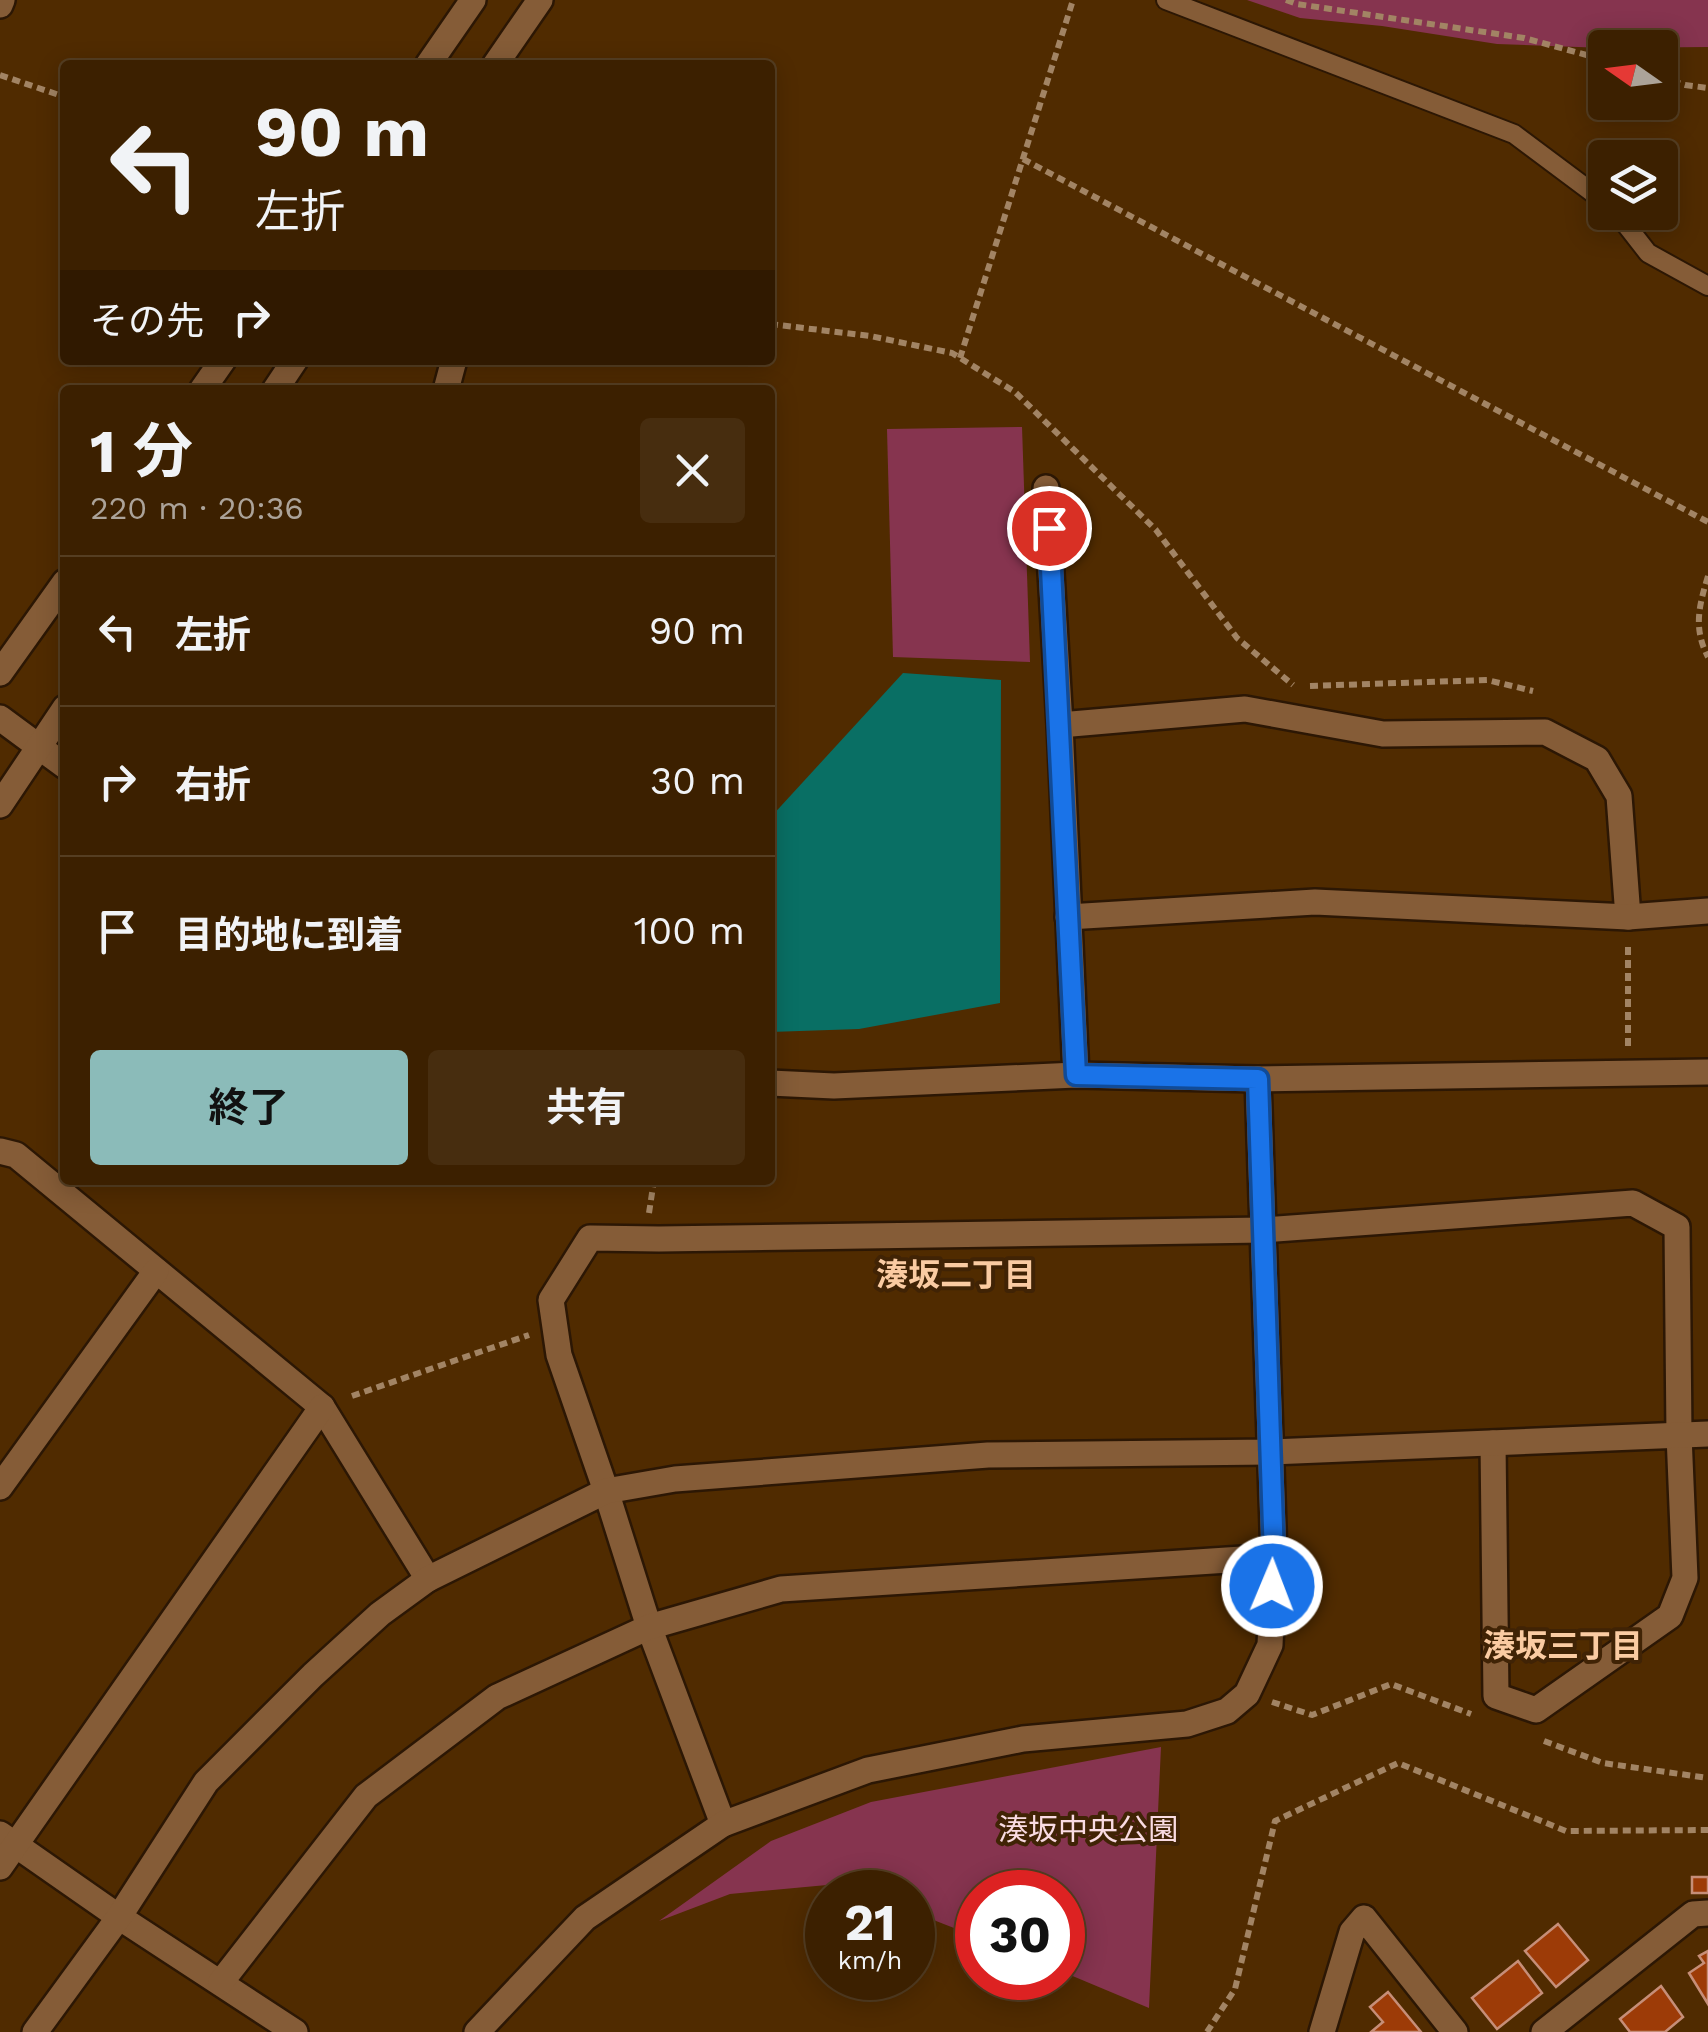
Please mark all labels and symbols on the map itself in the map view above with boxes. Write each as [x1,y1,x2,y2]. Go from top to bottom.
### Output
north arrow [1588,30,1678,120]
pin [1007,486,1092,571]
district label: 湊坂二丁目 [876,1256,1036,1294]
position arrow [1220,1534,1324,1638]
district label: 湊坂三丁目 [1483,1627,1643,1665]
park label: 湊坂中央公園 [998,1812,1178,1847]
speed limit sign: 30 [955,1870,1085,2000]

